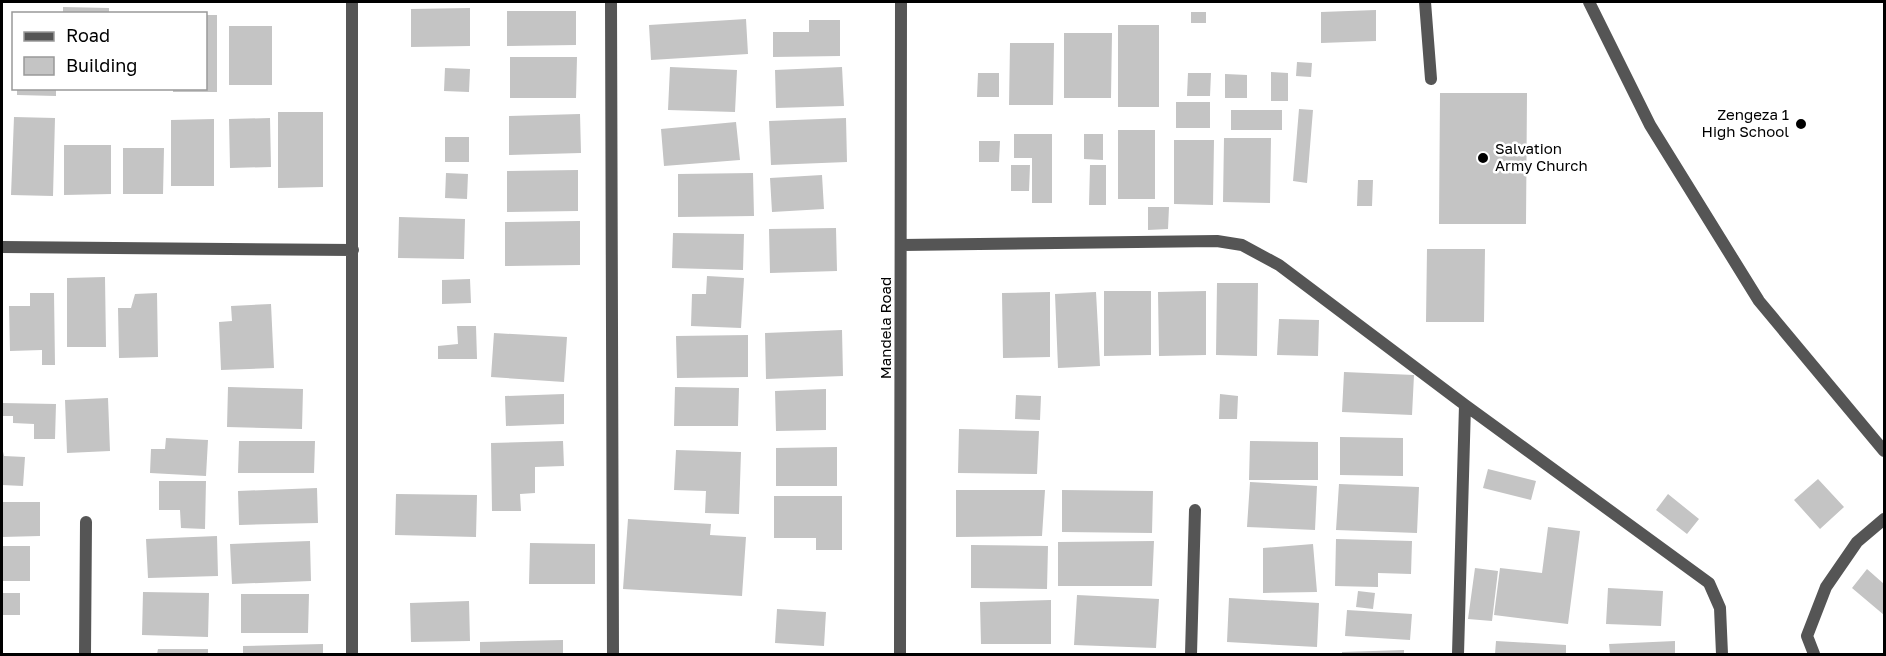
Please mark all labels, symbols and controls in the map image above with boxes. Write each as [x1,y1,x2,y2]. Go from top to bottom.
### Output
legend [12,12,207,90]
text: Road [66,24,110,46]
text: Building [66,54,137,76]
place label: Zengeza 1 High School [1702,105,1789,140]
marker: Zengeza 1 High School [1794,117,1808,131]
place label: Salvation Army Church [1495,139,1588,174]
marker: Salvation Army Church [1476,151,1490,165]
street label: Mandela Road [876,277,894,379]

